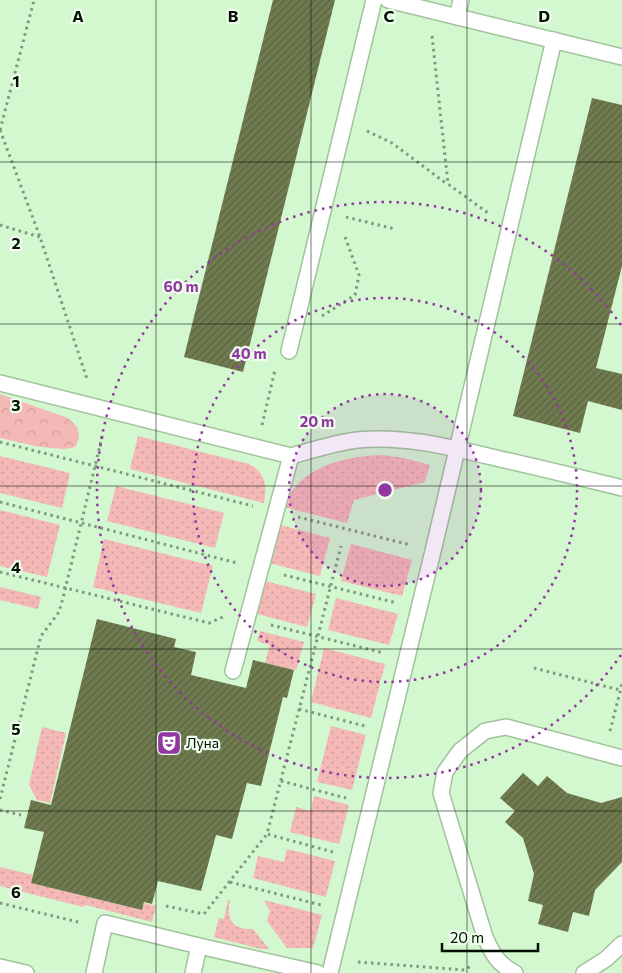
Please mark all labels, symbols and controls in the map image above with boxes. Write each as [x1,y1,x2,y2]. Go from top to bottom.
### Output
text: A [72,6,84,25]
text: B [228,6,239,25]
text: C [384,6,395,25]
text: D [538,6,550,25]
text: 1 [12,71,20,90]
text: 2 [11,233,21,252]
text: 60 m [163,277,199,295]
text: 40 m [231,344,267,362]
text: 3 [11,395,21,414]
text: 20 m [300,412,334,430]
centre of rings [376,481,394,499]
text: 4 [11,557,21,576]
text: 5 [11,719,21,738]
theatre icon: Луна [156,730,182,756]
place label: Луна [186,734,219,751]
text: 6 [11,882,21,901]
scale bar [442,920,538,952]
text: 20 m [450,928,484,946]

